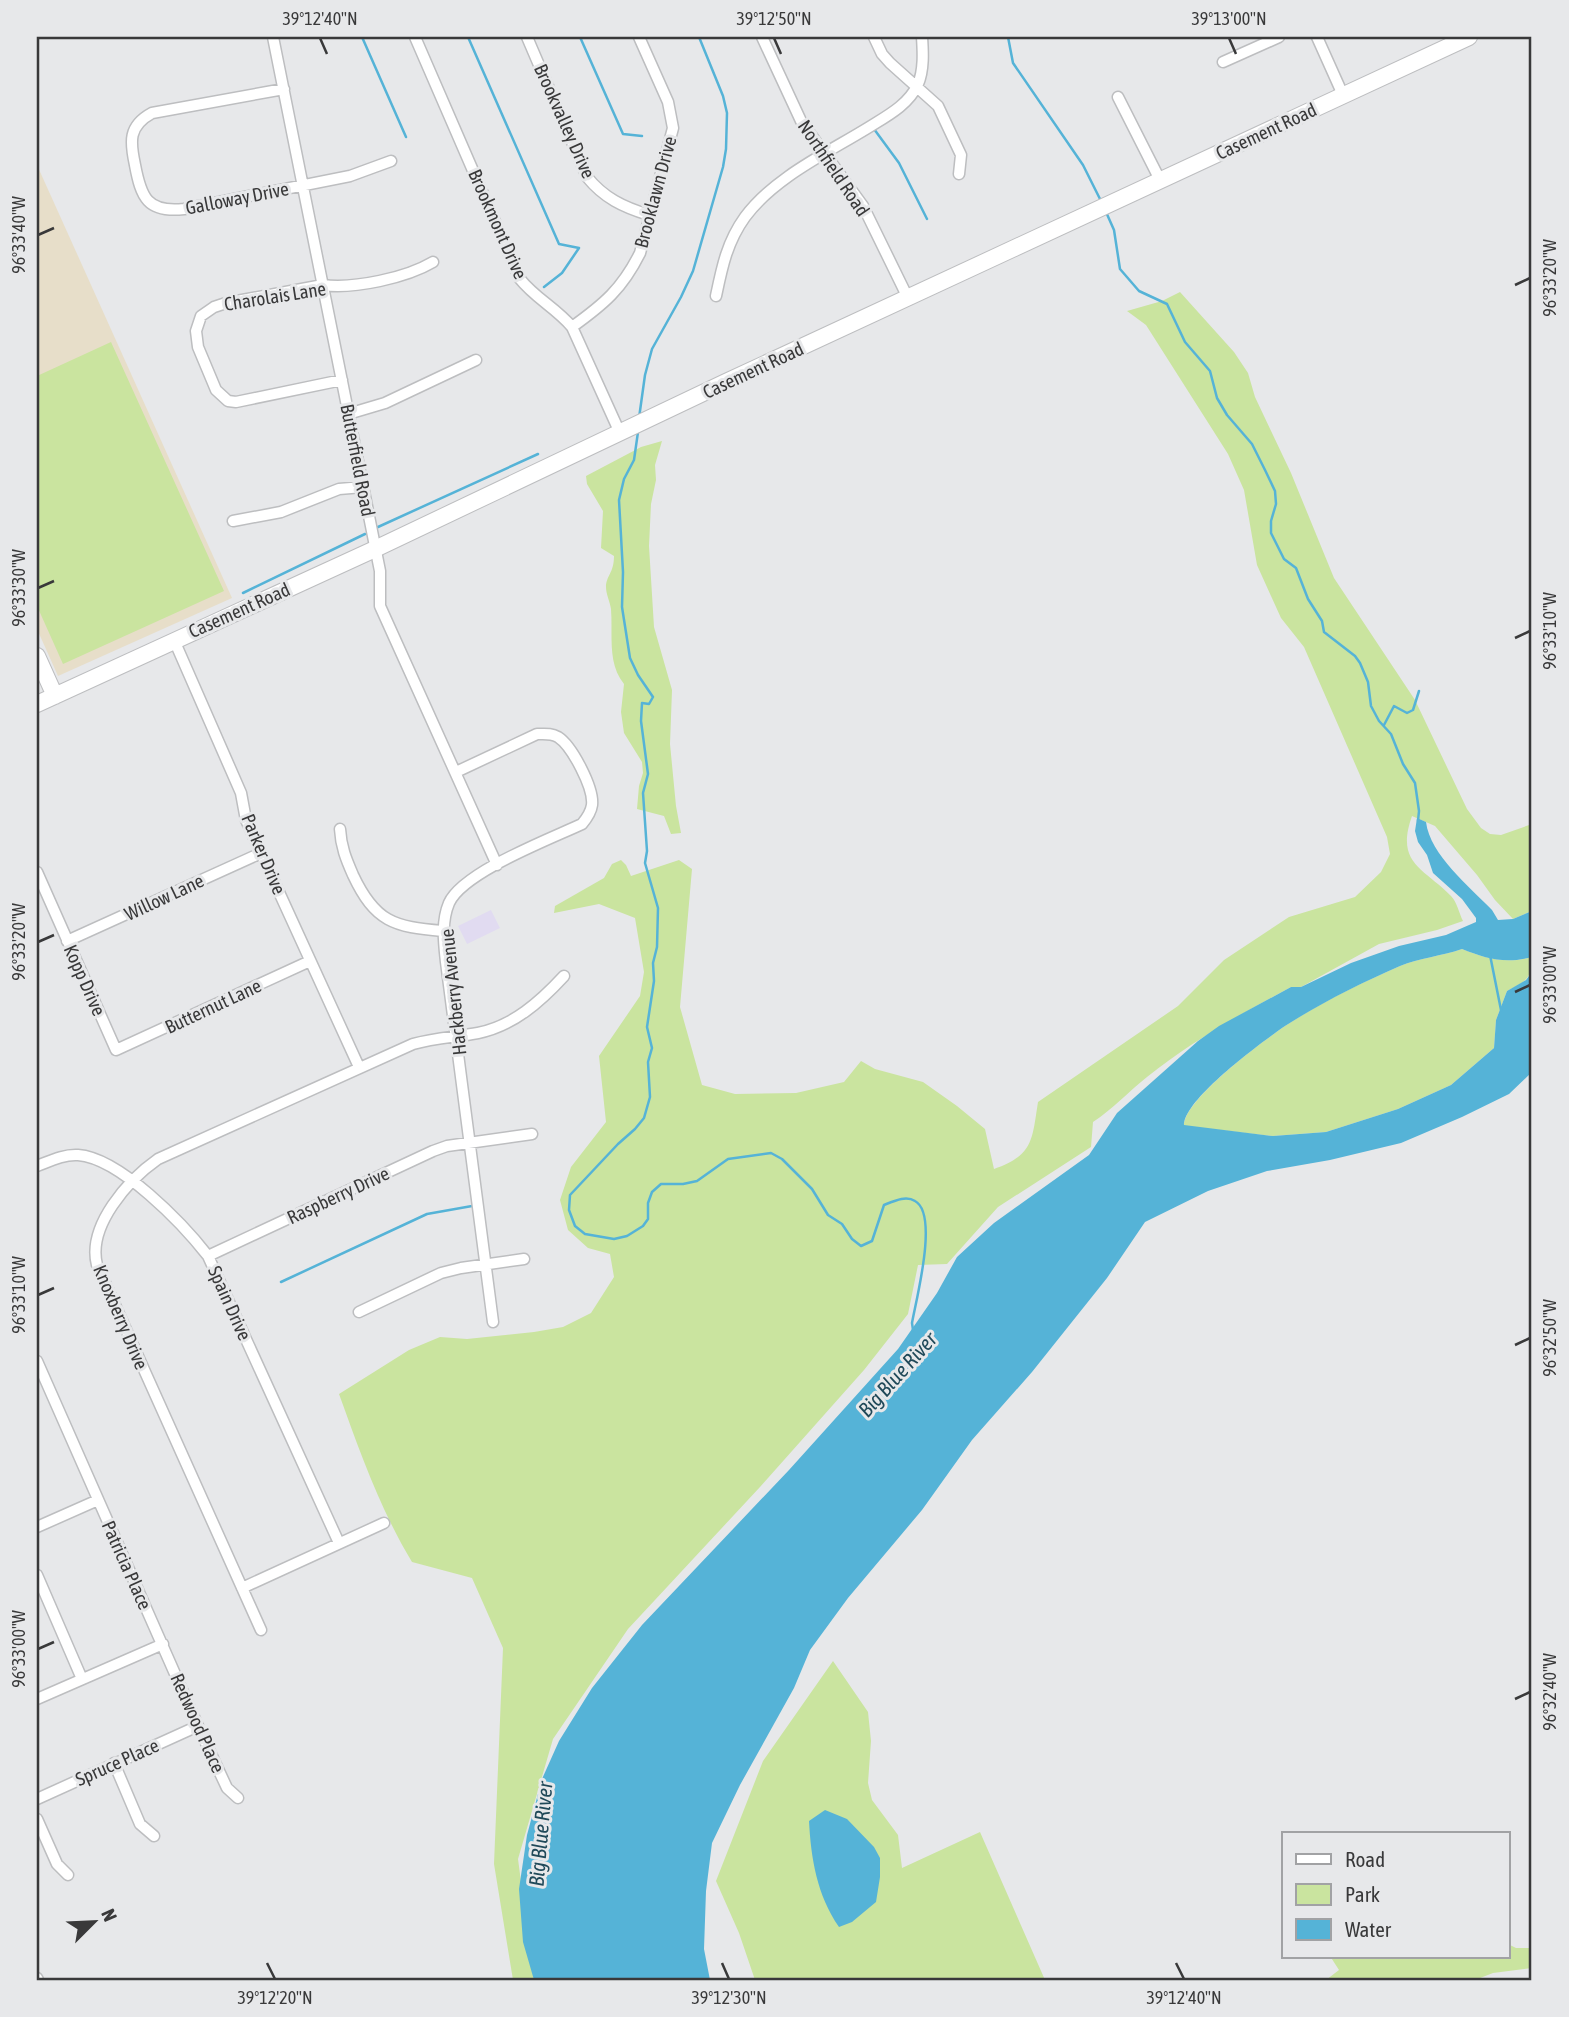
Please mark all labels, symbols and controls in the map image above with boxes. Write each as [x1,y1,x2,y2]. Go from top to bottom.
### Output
text: 39°12'40"N [282,8,358,29]
text: 39°12'50"N [736,8,812,29]
text: 39°13'00"N [1191,8,1267,29]
street label: Brookvalley Drive [530,60,600,182]
street label: Casement Road [1212,98,1320,164]
street label: Northfield Road [794,116,874,220]
street label: Brooklawn Drive [630,134,680,250]
street label: Brookmont Drive [464,166,532,282]
street label: Galloway Drive [183,177,291,219]
text: 96°33'40"W [8,196,29,274]
text: 96°33'20"W [1539,239,1560,317]
street label: Charolais Lane [223,277,327,315]
street label: Casement Road [699,337,807,403]
street label: Butterfield Road [336,402,380,518]
text: 96°33'30"W [8,549,29,627]
street label: Casement Road [185,578,293,642]
text: 96°33'10"W [1539,592,1560,670]
street label: Parker Drive [237,811,291,897]
street label: Willow Lane [121,869,207,925]
text: 96°33'20"W [8,903,29,981]
street label: Hackberry Avenue [435,928,471,1056]
street label: Kopp Drive [60,941,110,1019]
text: 96°33'00"W [1539,946,1560,1024]
street label: Butternut Lane [161,974,265,1038]
street label: Raspberry Drive [283,1162,393,1228]
text: 96°33'10"W [8,1256,29,1334]
street label: Knoxberry Drive [89,1262,153,1372]
street label: Spain Drive [204,1262,256,1344]
text: 96°32'50"W [1539,1299,1560,1377]
water label: Big Blue River [853,1326,942,1421]
street label: Patricia Place [98,1517,156,1613]
text: 96°33'00"W [8,1610,29,1688]
text: 96°32'40"W [1539,1653,1560,1731]
street label: Redwood Place [166,1670,230,1776]
street label: Spruce Place [72,1734,162,1790]
water label: Big Blue River [523,1780,557,1887]
legend [1282,1832,1510,1958]
text: Road [1345,1847,1385,1871]
text: Park [1345,1882,1380,1906]
north arrow [60,1888,130,1958]
text: N [97,1905,122,1925]
text: Water [1345,1917,1392,1941]
text: 39°12'20"N [237,1987,313,2008]
text: 39°12'30"N [691,1987,767,2008]
text: 39°12'40"N [1146,1987,1222,2008]

